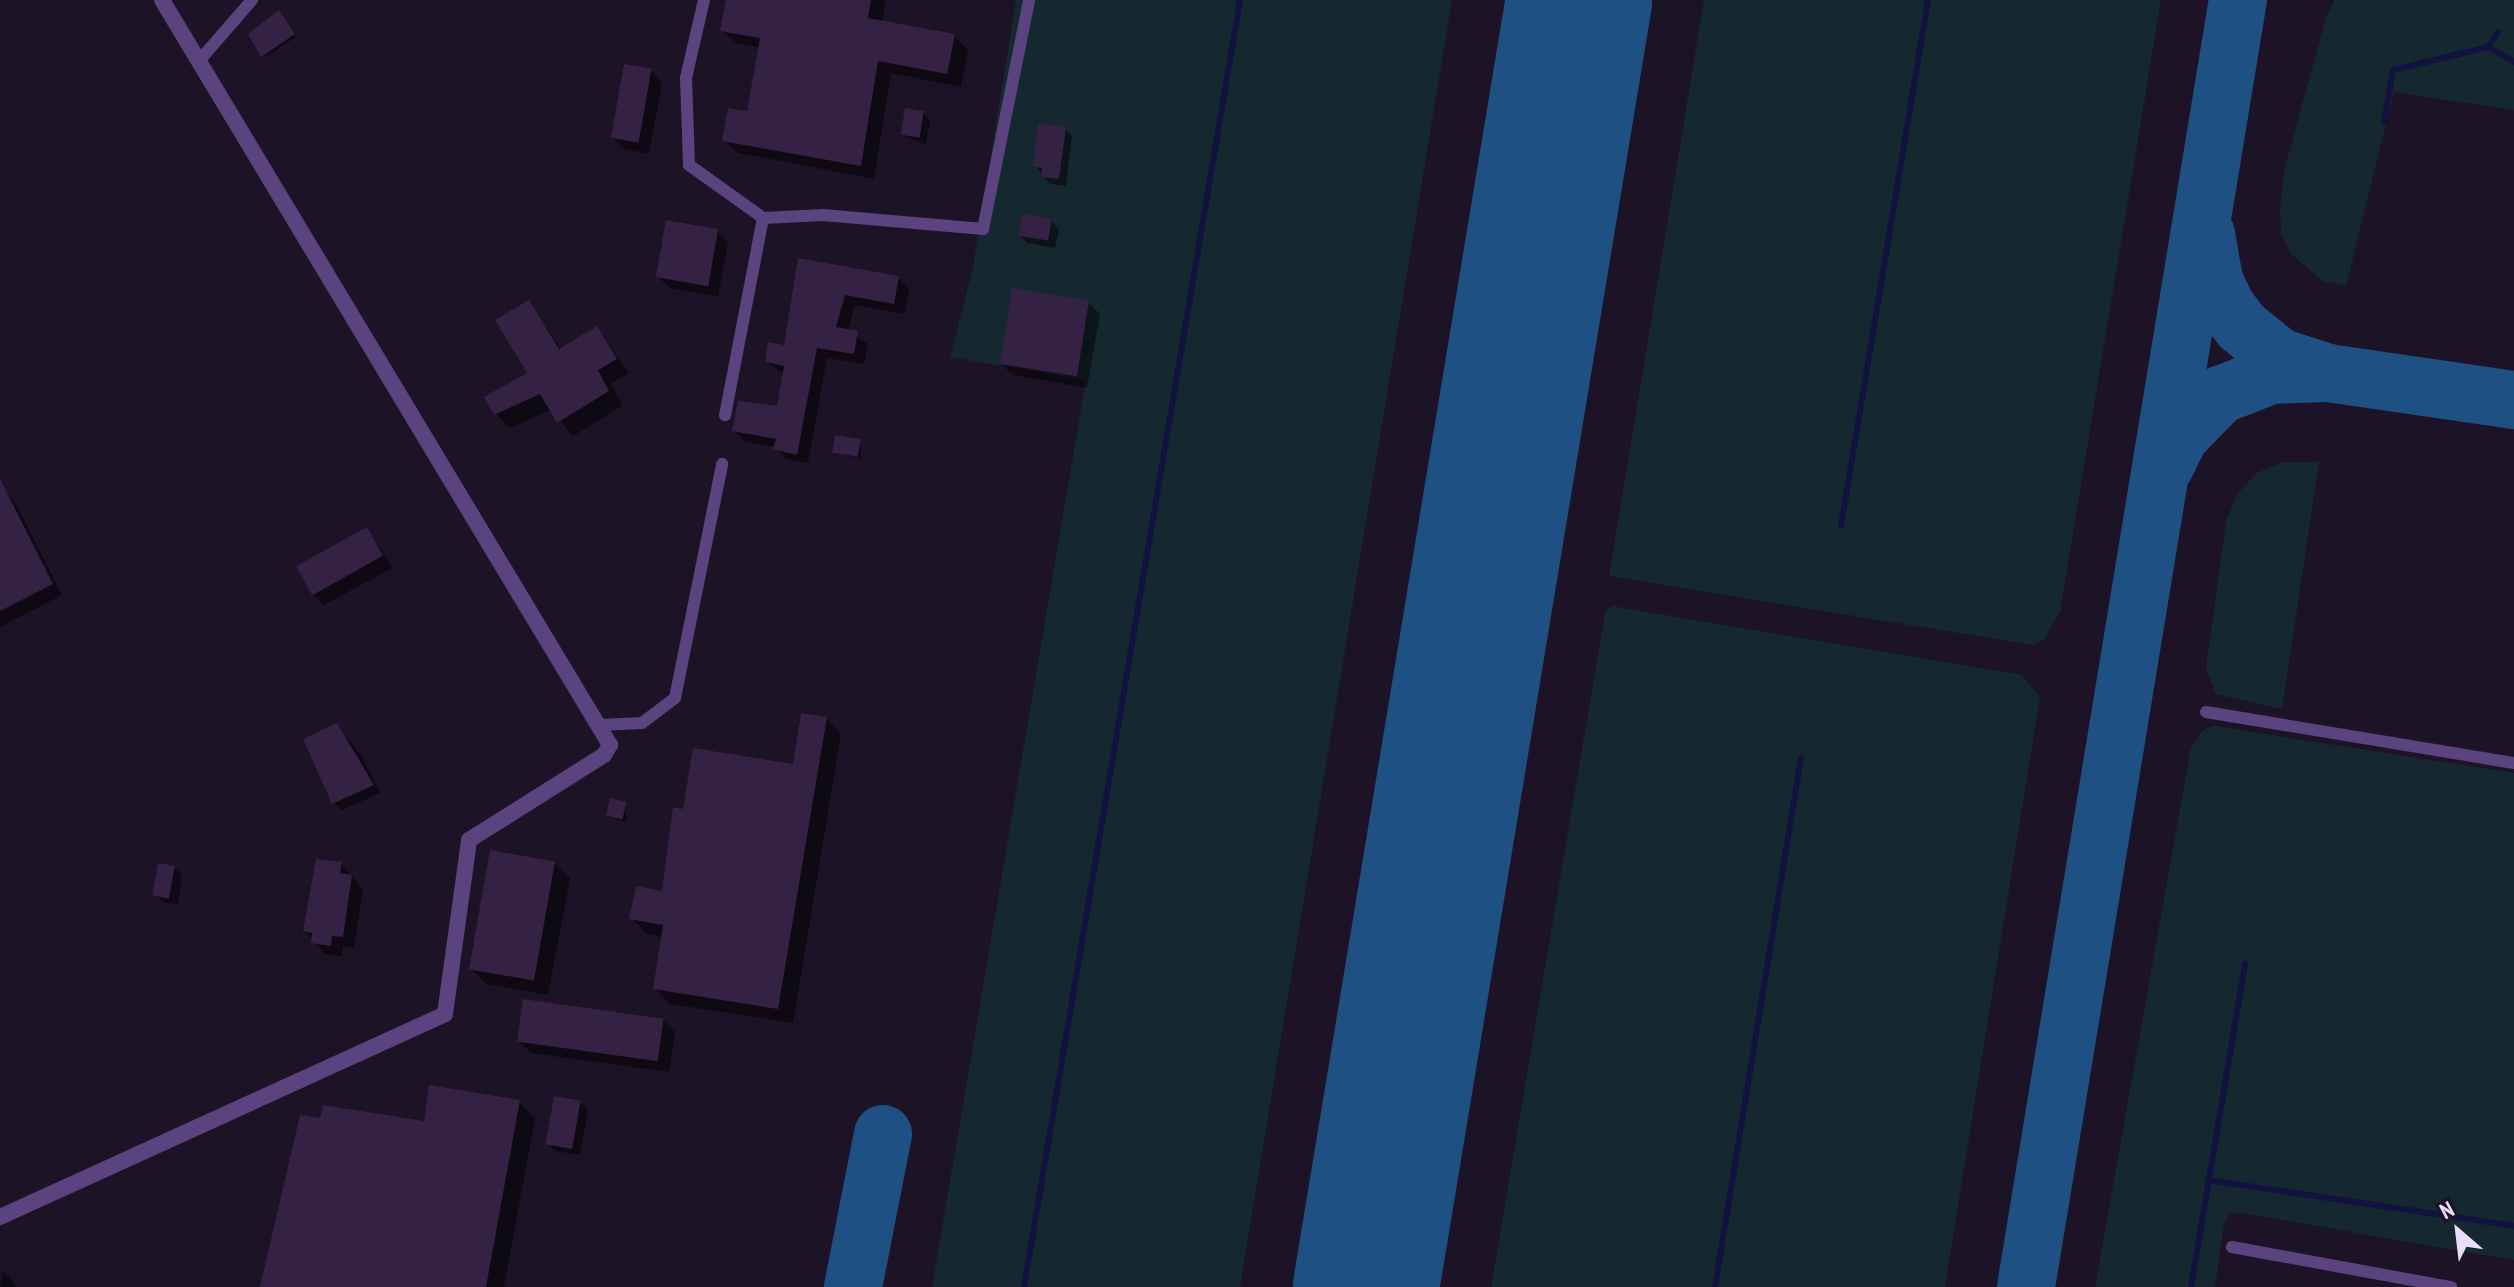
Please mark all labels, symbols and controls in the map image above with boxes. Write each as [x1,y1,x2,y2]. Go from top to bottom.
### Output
north arrow [2418,1191,2498,1271]
text: N [2435,1195,2459,1225]

